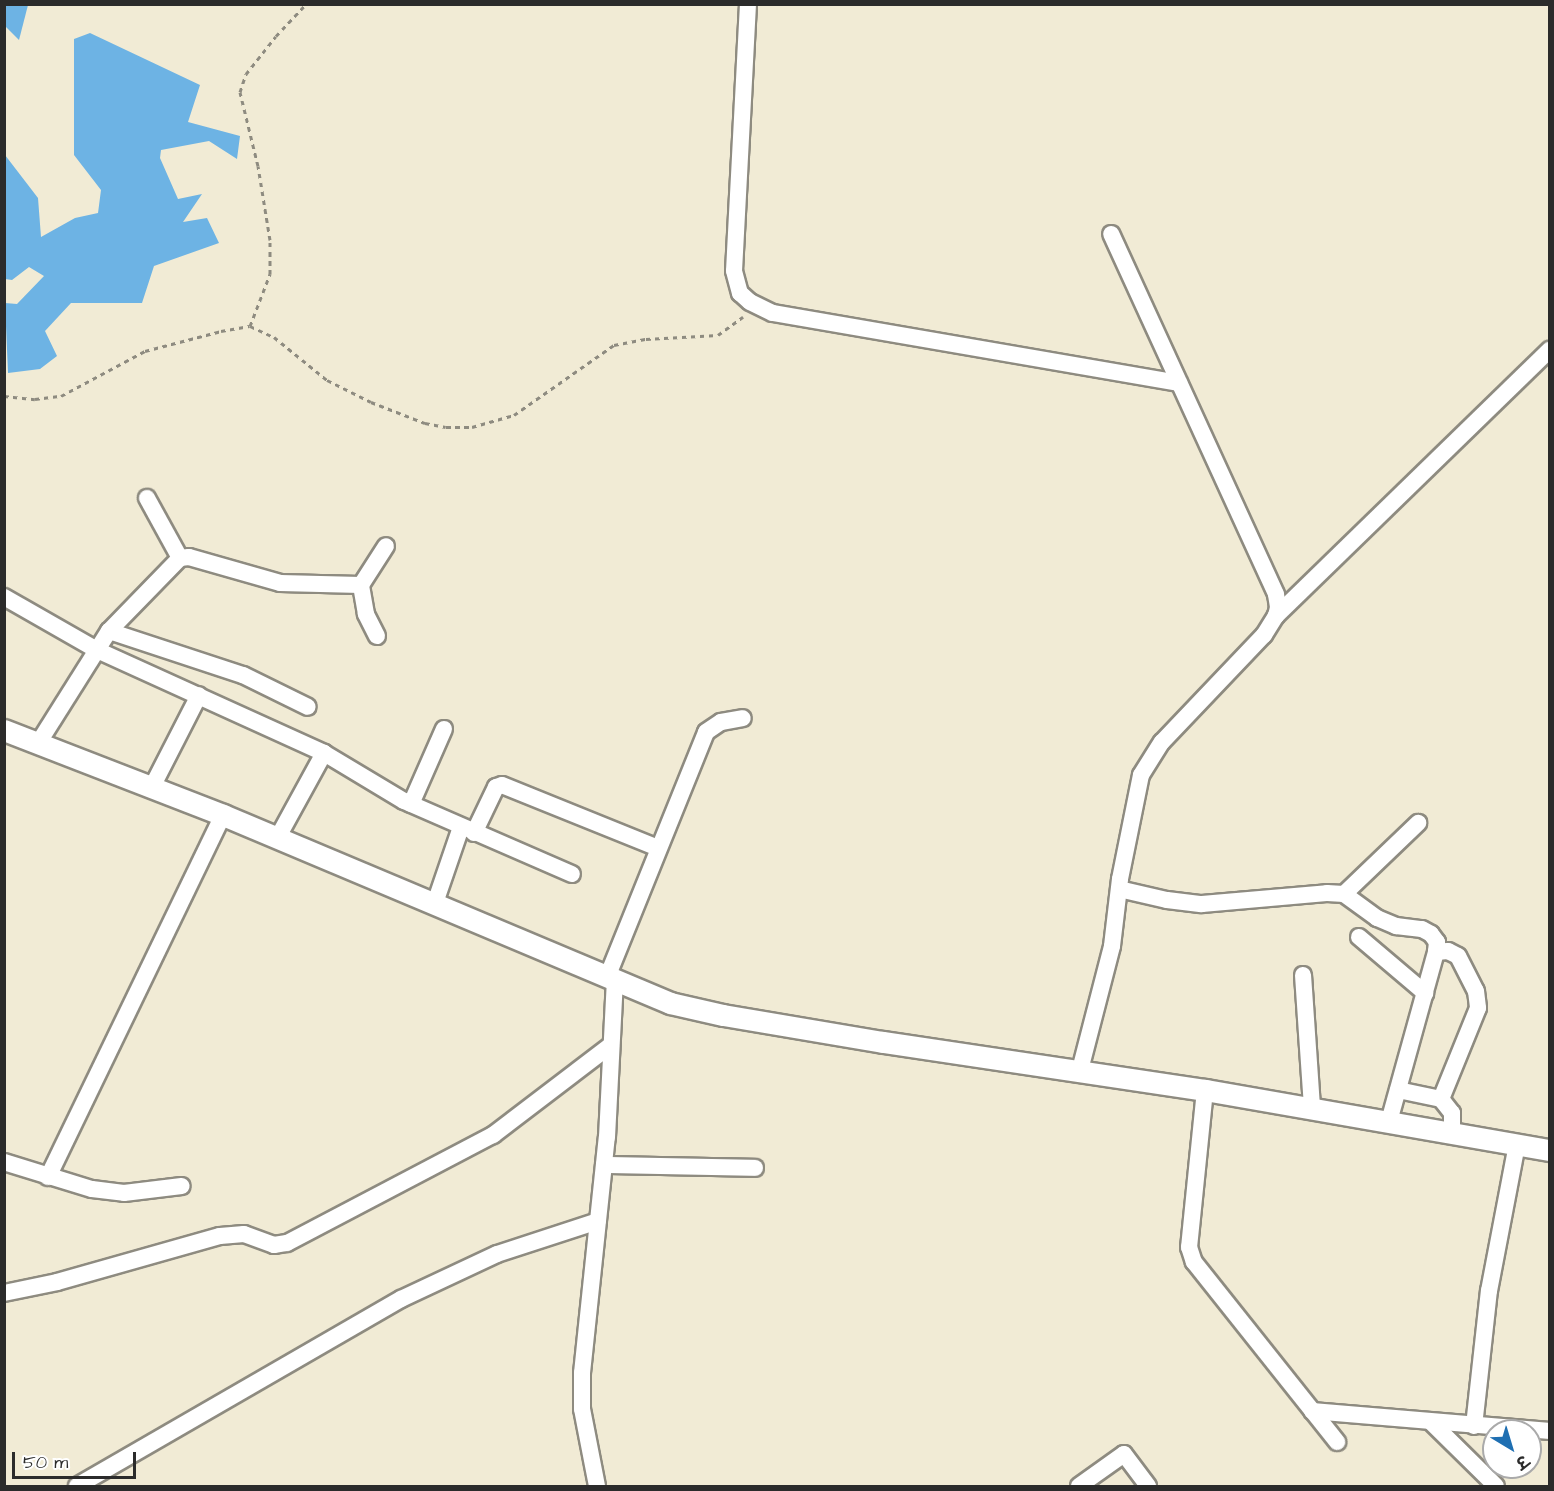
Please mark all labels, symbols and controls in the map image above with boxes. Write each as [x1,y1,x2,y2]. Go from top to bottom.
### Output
north arrow [1482,1419,1542,1479]
scale bar [15,1440,140,1478]
text: 50 m [23,1450,68,1475]
text: उ [1511,1450,1533,1474]

